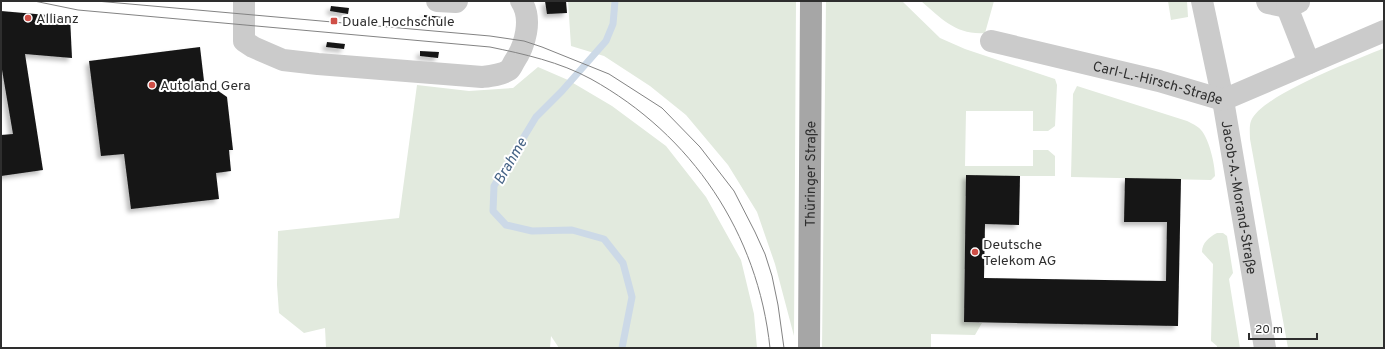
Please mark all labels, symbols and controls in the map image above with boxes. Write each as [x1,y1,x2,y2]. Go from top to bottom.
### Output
place label: Allianz [36,11,79,28]
marker: Allianz [23,13,33,23]
place label: Duale Hochschule [342,14,455,31]
marker: Duale Hochschule [329,16,339,26]
street label: Carl-L.-Hirsch-Straße [1091,59,1225,109]
place label: Autoland Gera [160,78,251,95]
marker: Autoland Gera [147,80,157,90]
street label: Jacob-A.-Morand-Straße [1217,120,1259,276]
street label: Thüringer Straße [803,121,820,227]
water label: Brahme [490,135,532,189]
place label: Deutsche Telekom AG [983,237,1057,270]
marker: Deutsche Telekom AG [970,247,980,257]
scale bar [1249,315,1317,341]
text: 20 m [1255,322,1283,338]

